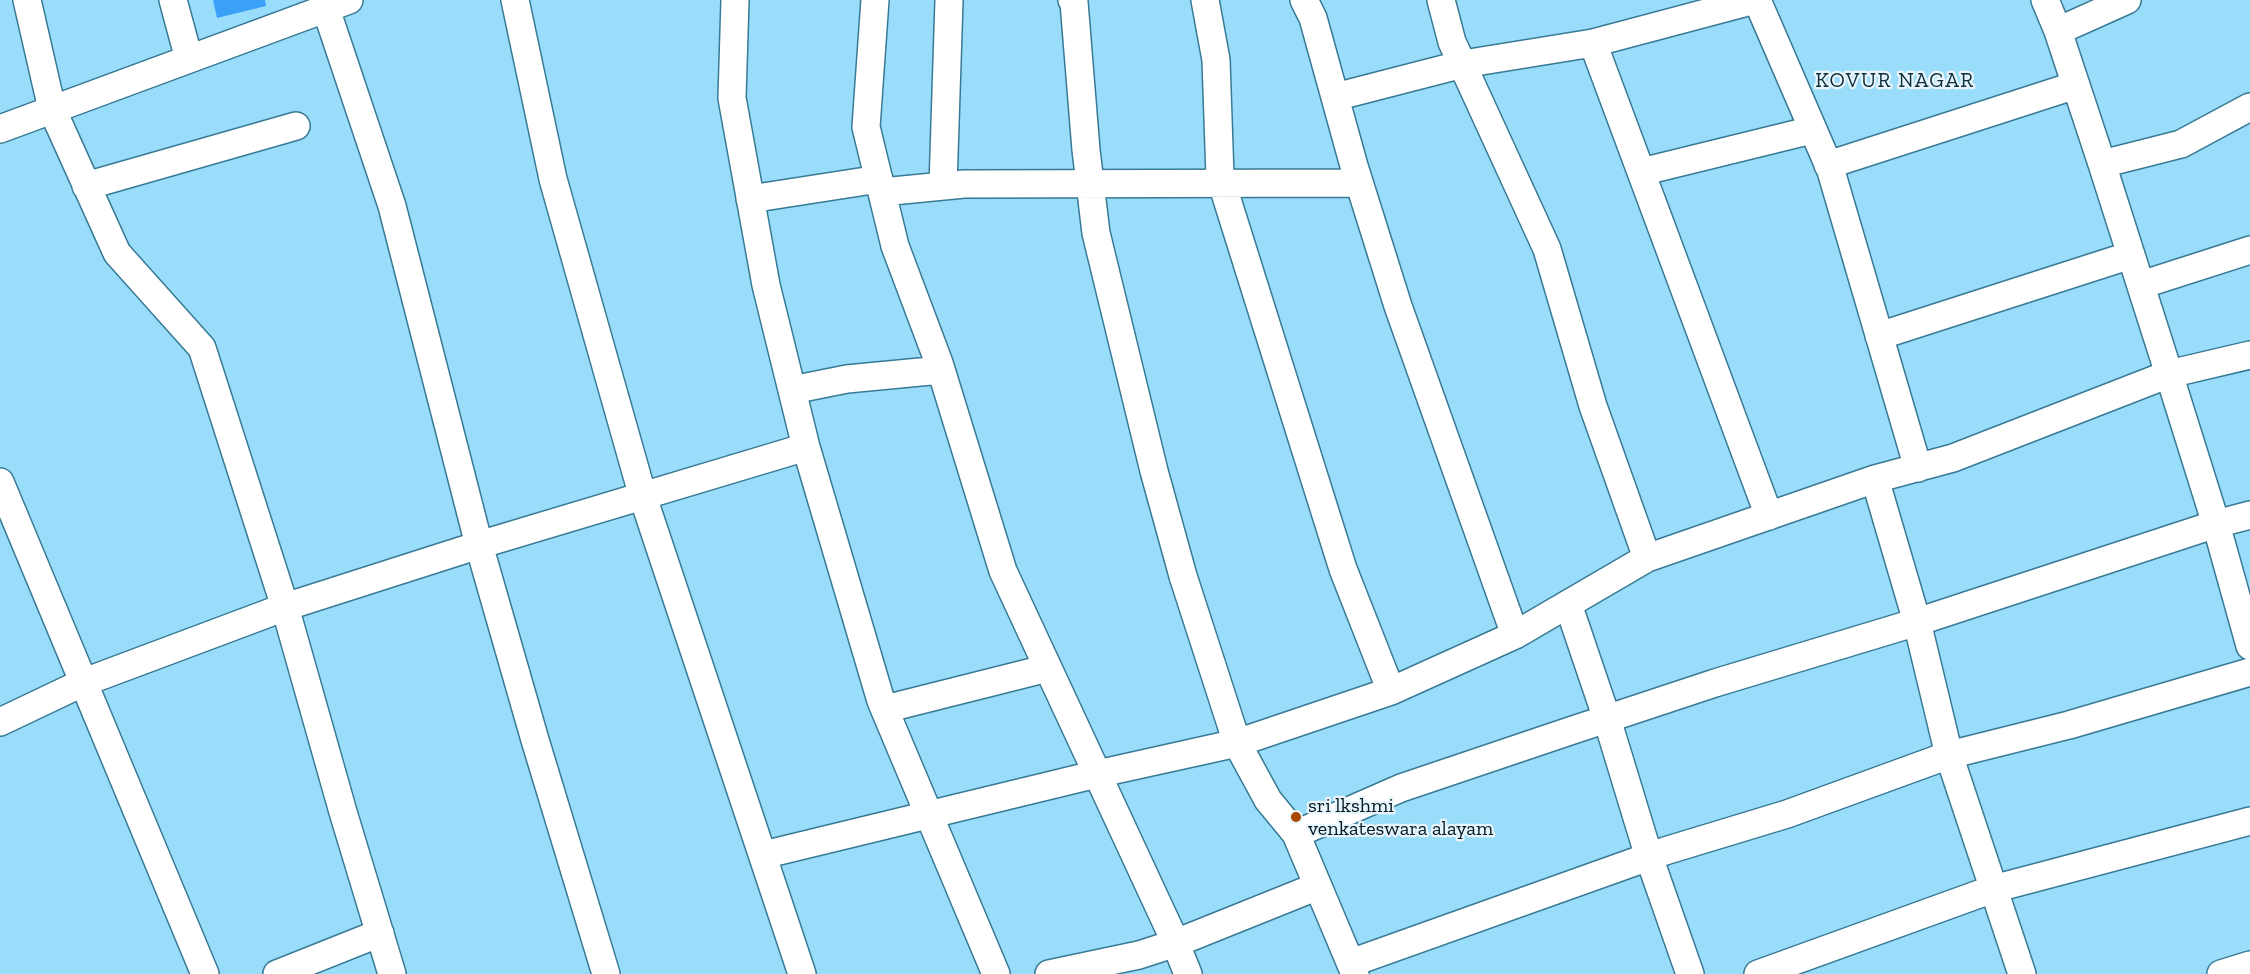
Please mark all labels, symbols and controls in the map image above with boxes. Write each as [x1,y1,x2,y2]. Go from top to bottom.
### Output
district label: KOVUR NAGAR [1815,68,1975,94]
place label: sri lkshmi venkateswara alayam [1308,794,1493,841]
marker: sri lkshmi venkateswara alayam [1289,810,1303,824]

